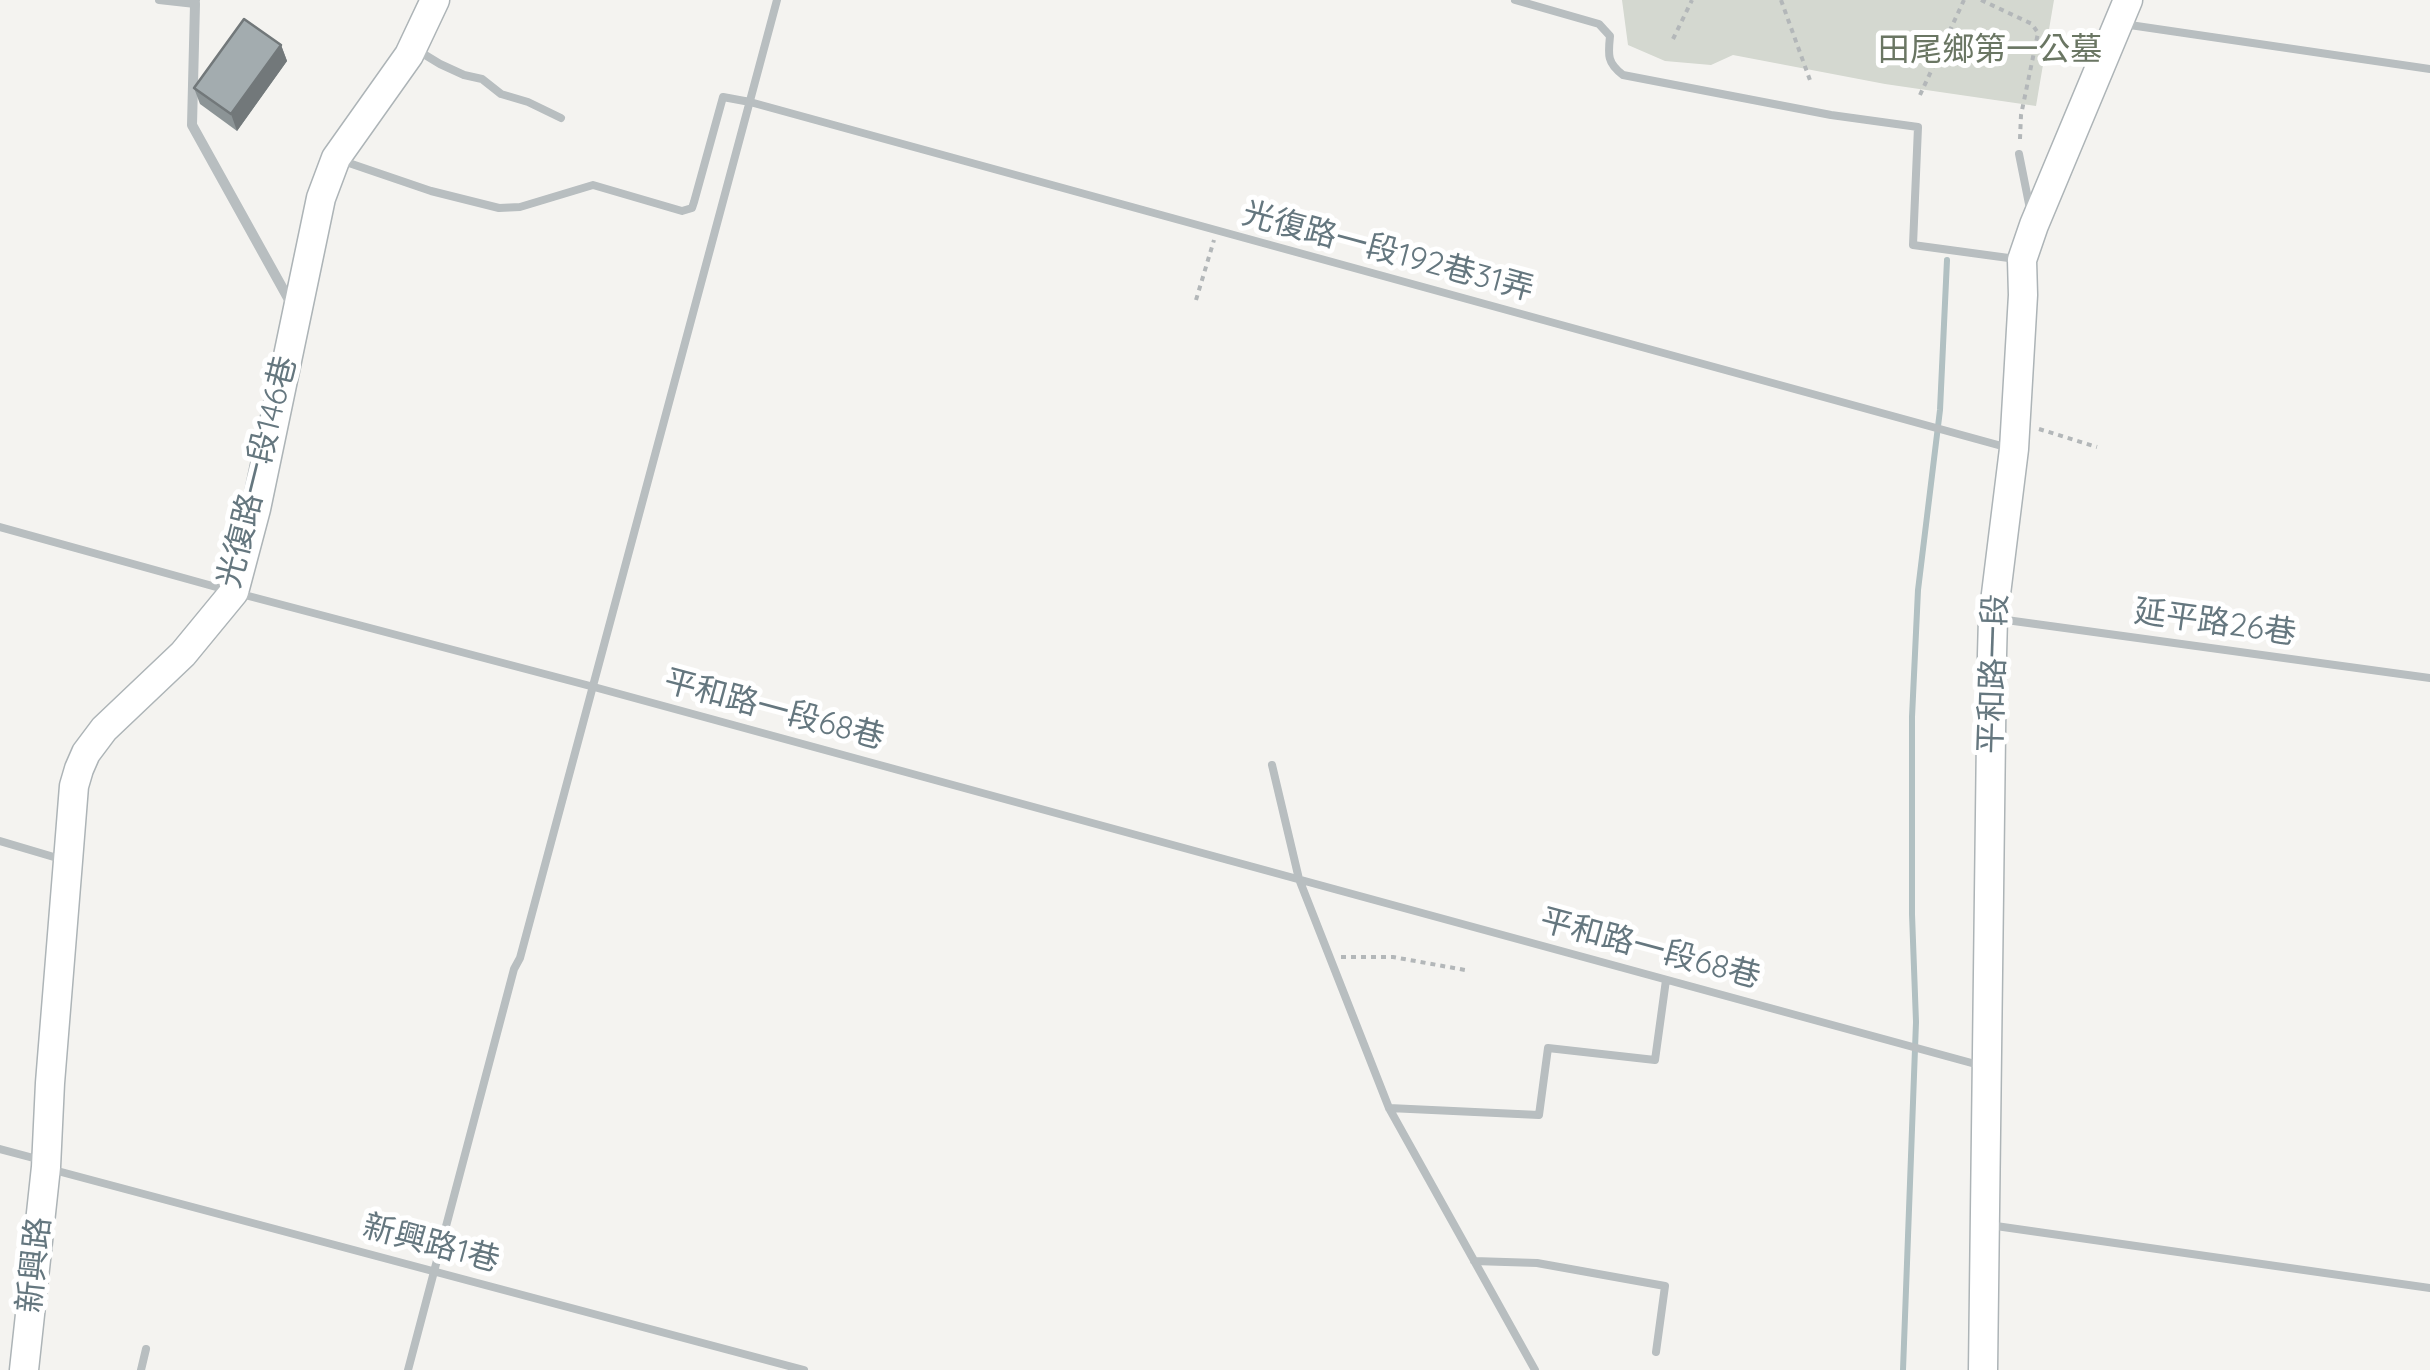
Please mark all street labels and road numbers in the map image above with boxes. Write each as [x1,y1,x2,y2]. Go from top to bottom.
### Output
street label: 光復路一段192巷31弄 [1238,195,1538,309]
street label: 光復路一段146巷 [211,352,305,592]
street label: 平和路一段 [1972,593,2016,755]
street label: 延平路26巷 [2132,593,2298,653]
street label: 平和路一段68巷 [660,662,888,758]
street label: 平和路一段68巷 [1536,901,1764,997]
street label: 新興路1巷 [358,1207,504,1281]
street label: 新興路 [11,1215,59,1315]

